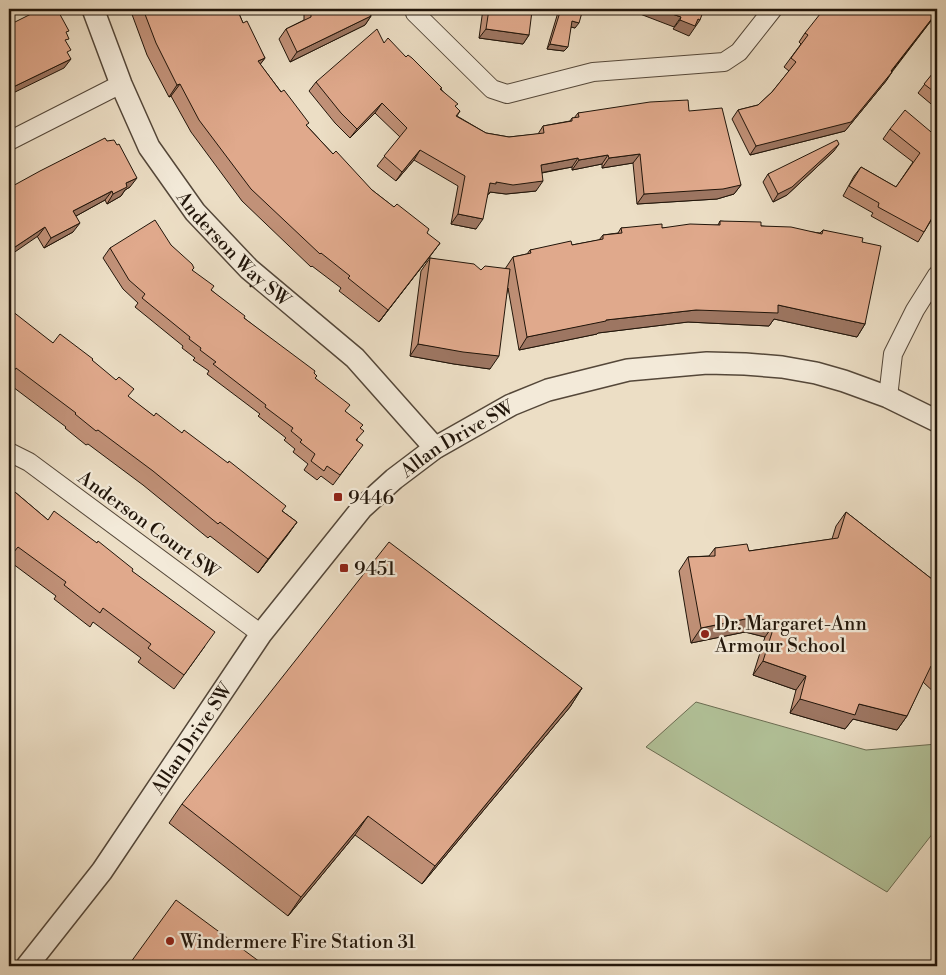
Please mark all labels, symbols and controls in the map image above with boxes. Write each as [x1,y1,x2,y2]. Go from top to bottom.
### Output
street label: Anderson Way SW [170,186,296,313]
street label: Allan Drive SW [395,395,519,484]
street label: Anderson Court SW [72,465,224,585]
place label: 9446 [348,486,394,510]
marker: 9446 [332,491,344,503]
place label: 9451 [354,557,395,581]
marker: 9451 [338,562,350,574]
place label: Dr. Margaret-Ann Armour School [714,612,867,658]
marker: Dr. Margaret-Ann Armour School [699,628,711,640]
street label: Allan Drive SW [145,678,238,800]
place label: Windermere Fire Station 31 [179,930,416,954]
marker: Windermere Fire Station 31 [164,935,176,947]

